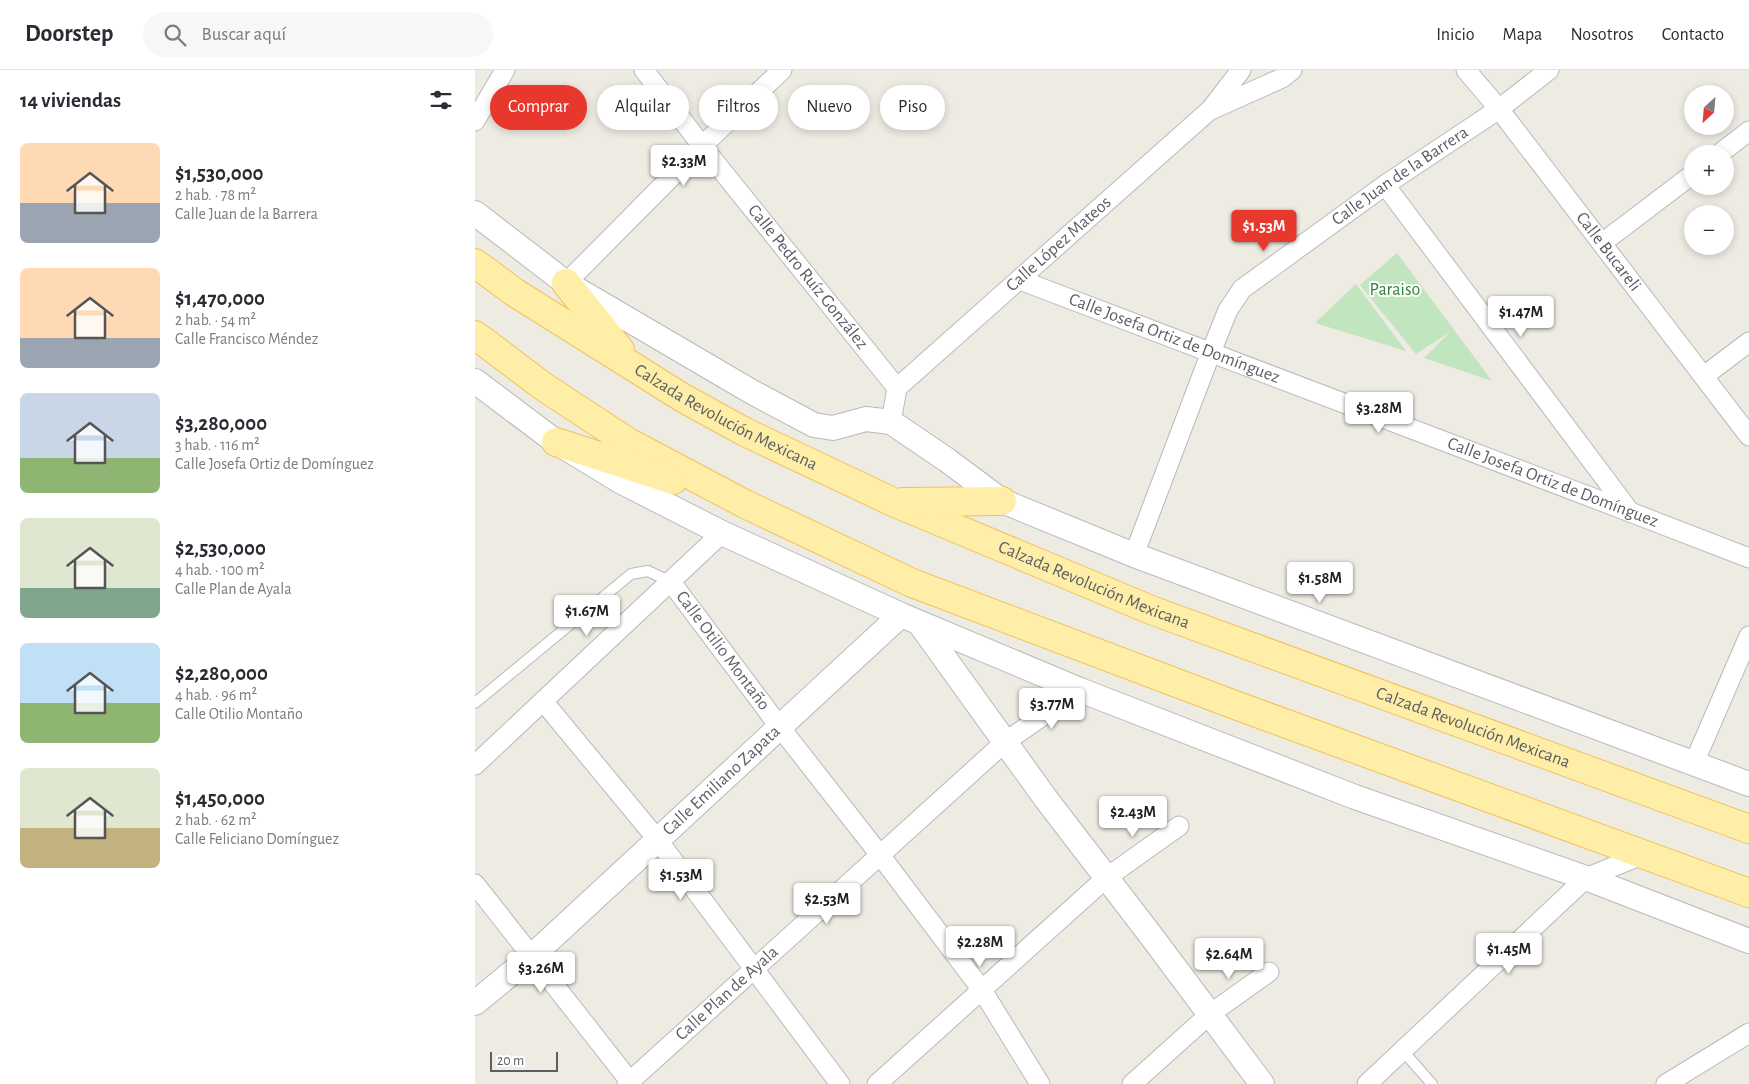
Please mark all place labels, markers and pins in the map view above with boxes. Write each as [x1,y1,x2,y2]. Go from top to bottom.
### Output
pin: $2.33M [643,144,725,187]
pin: $1.53M [1223,210,1305,252]
pin: $1.47M [1480,296,1562,338]
pin: $3.28M [1338,392,1420,434]
pin: $1.58M [1279,562,1361,604]
pin: $1.67M [546,594,628,637]
pin: $3.77M [1011,688,1093,730]
pin: $2.43M [1092,796,1174,838]
pin: $1.53M [640,858,722,901]
pin: $2.53M [786,882,868,925]
pin: $2.28M [939,926,1021,968]
pin: $1.45M [1468,932,1550,975]
pin: $2.64M [1188,938,1270,980]
pin: $3.26M [500,952,582,994]

